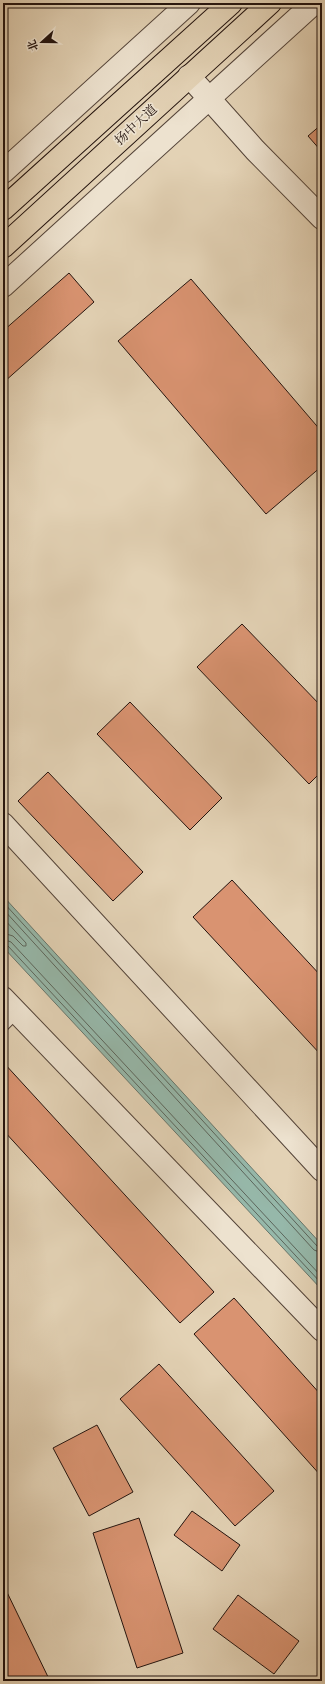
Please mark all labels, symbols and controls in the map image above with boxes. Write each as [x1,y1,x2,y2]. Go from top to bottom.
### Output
north arrow [22,22,62,62]
text: 北 [25,38,41,53]
street label: 扬中大道 [112,101,160,149]

